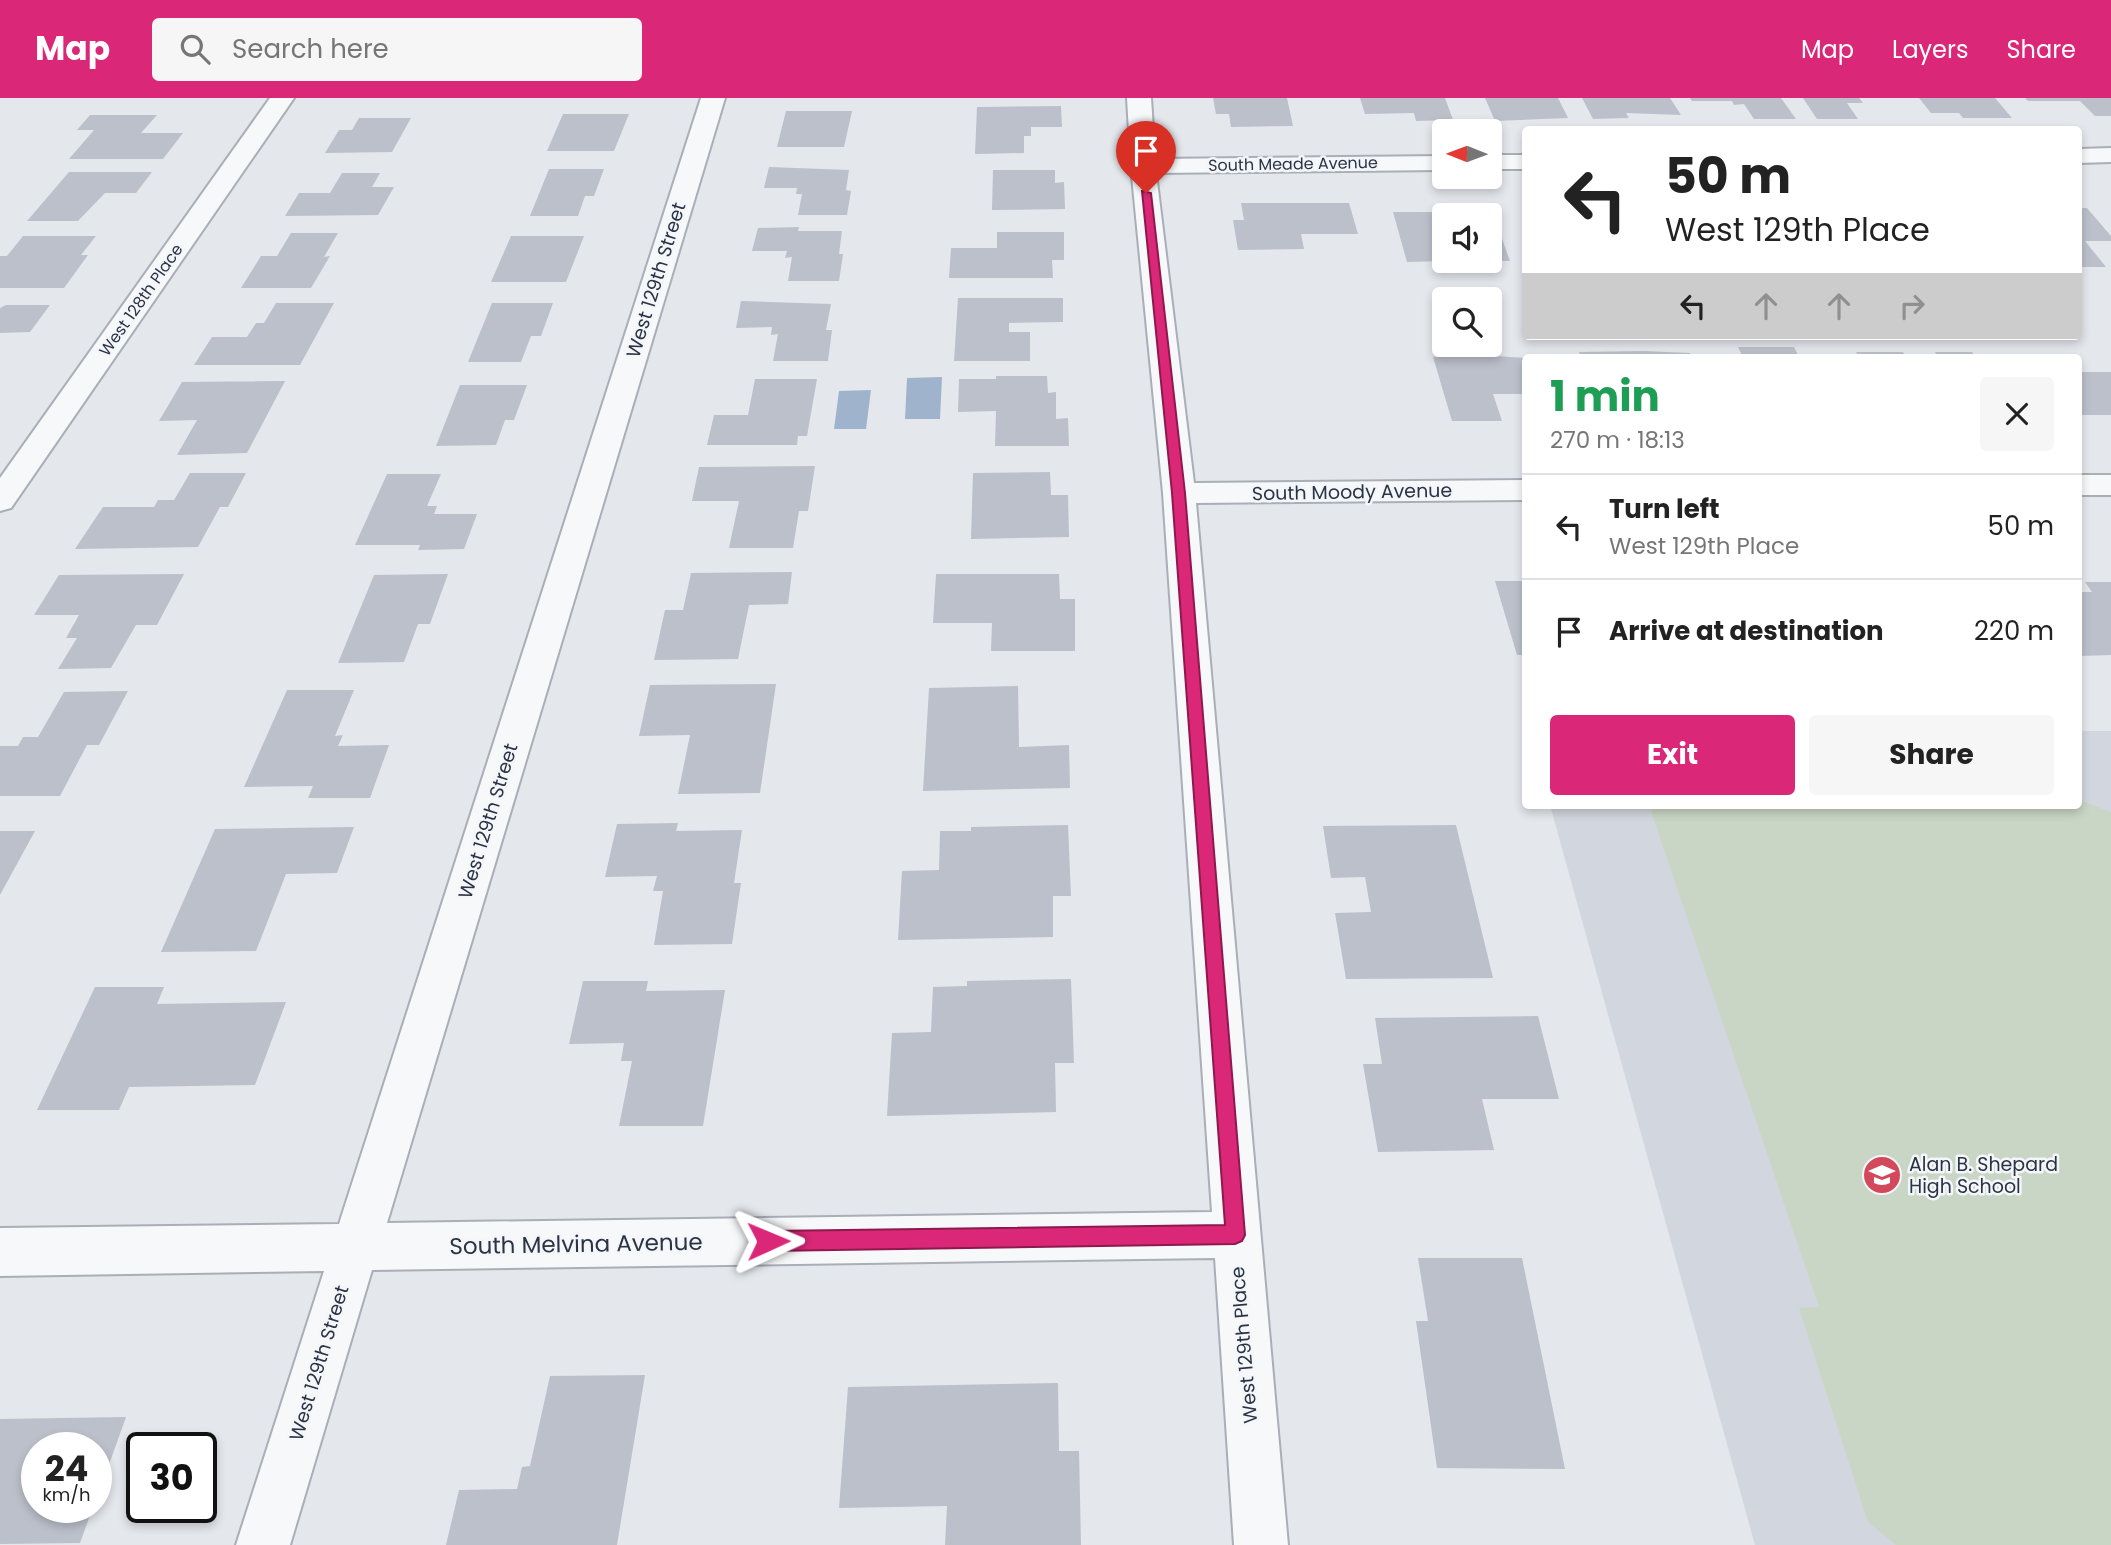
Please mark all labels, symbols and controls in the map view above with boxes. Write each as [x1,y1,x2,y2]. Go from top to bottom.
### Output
search box [152,18,642,81]
text: Map [35,25,110,72]
icon: search [176,30,214,68]
text: Search here [232,31,389,67]
text: Map [1801,33,1854,66]
text: Layers [1892,33,1968,66]
text: Share [2006,33,2076,66]
north arrow [1432,119,1502,189]
map controls [1432,119,1502,357]
pin [1116,121,1176,193]
icon: arrive [1127,132,1165,170]
text: 50 m [1665,142,1791,210]
street label: South Meade Avenue [1208,151,1378,177]
icon: left [1550,154,1641,245]
street label: West 129th Street [620,199,692,361]
button: sound [1432,203,1502,273]
text: West 129th Place [1665,207,1930,252]
street label: West 128th Place [94,239,188,361]
button: search [1432,287,1502,357]
icon: left [1674,287,1712,325]
icon: ahead [1747,287,1785,325]
icon: ahead [1820,287,1858,325]
icon: right [1893,287,1931,325]
text: 1 min [1550,367,1660,426]
button: close [1980,377,2054,451]
text: 270 m · 18:13 [1550,424,1685,456]
street label: South Moody Avenue [1252,477,1452,507]
text: Turn left [1609,491,1720,527]
icon: left [1550,508,1588,546]
text: 50 m [1988,508,2054,544]
text: West 129th Place [1609,530,1799,562]
icon: arrive [1550,613,1588,651]
text: Arrive at destination [1609,613,1884,649]
text: 220 m [1974,613,2054,649]
button: Exit [1550,715,1795,795]
button: Share [1809,715,2054,795]
street label: West 129th Street [452,740,524,902]
place label: Alan B. Shepard High School [1909,1151,2058,1200]
school or university icon: Alan B. Shepard High School [1861,1154,1903,1196]
position arrow [731,1204,805,1278]
street label: South Melvina Avenue [449,1226,703,1262]
street label: West 129th Place [1224,1266,1264,1424]
street label: West 129th Street [283,1282,355,1444]
speed limit sign: 30 [126,1432,217,1523]
text: 24 [45,1444,88,1493]
text: km/h [43,1482,90,1507]

